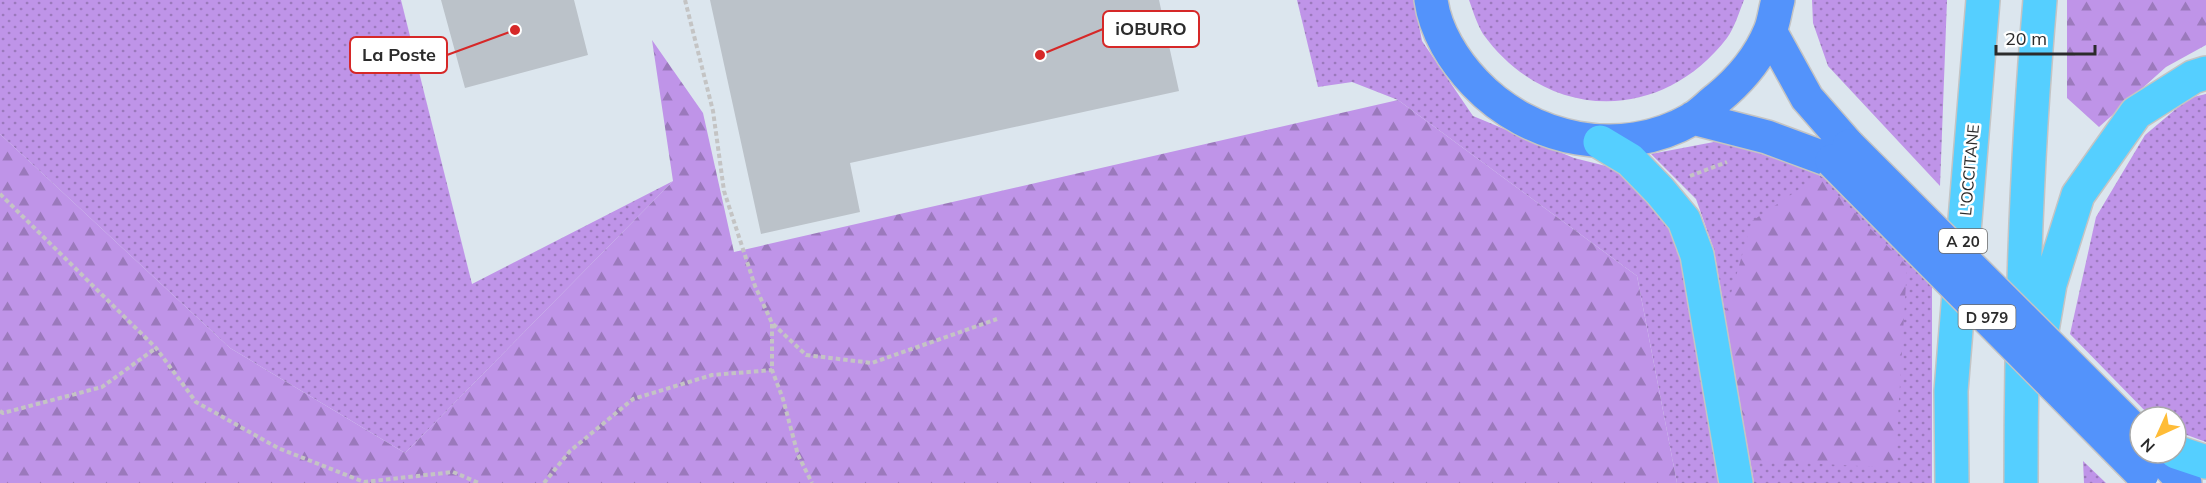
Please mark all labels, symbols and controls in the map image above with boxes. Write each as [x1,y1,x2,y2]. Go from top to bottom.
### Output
callout: iOBURO [1103,11,1199,47]
text: iOBURO [1115,17,1187,40]
scale bar [1996,18,2095,56]
text: 20 m [2005,27,2047,50]
callout: La Poste [350,37,447,73]
text: La Poste [362,43,436,66]
street label: L'OCCITANE [1955,123,1983,217]
road number: A 20 [1939,229,1987,253]
road number: D 979 [1958,305,2016,329]
north arrow [2128,405,2188,465]
text: N [2136,434,2159,457]

